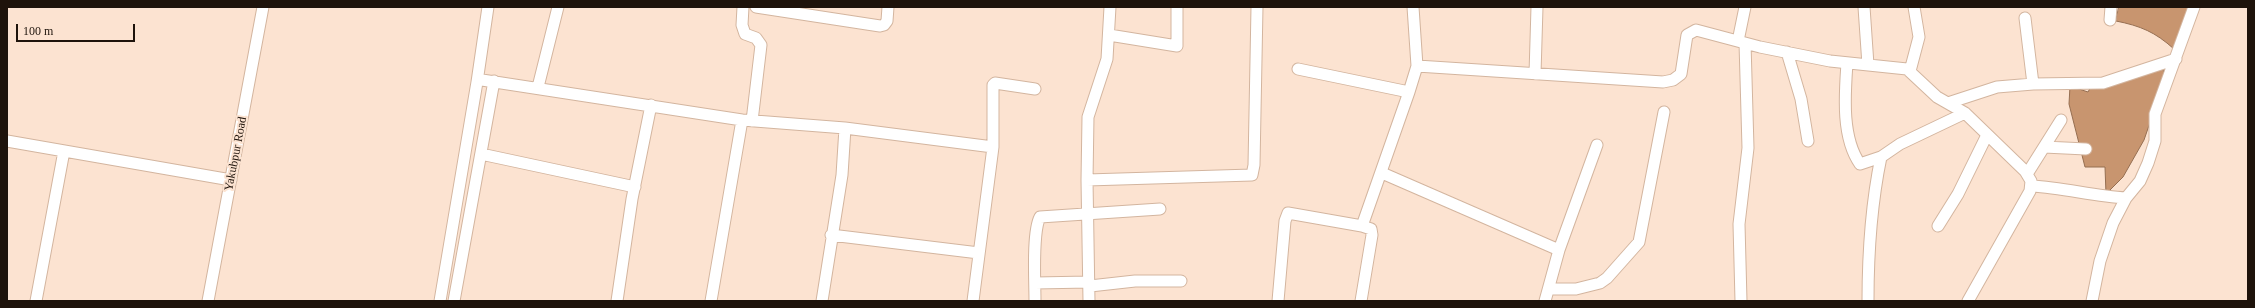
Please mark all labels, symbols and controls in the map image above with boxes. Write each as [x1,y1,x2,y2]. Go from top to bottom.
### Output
scale bar [18,16,137,42]
text: 100 m [23,24,53,38]
street label: Yakubpur Road [222,116,250,192]

